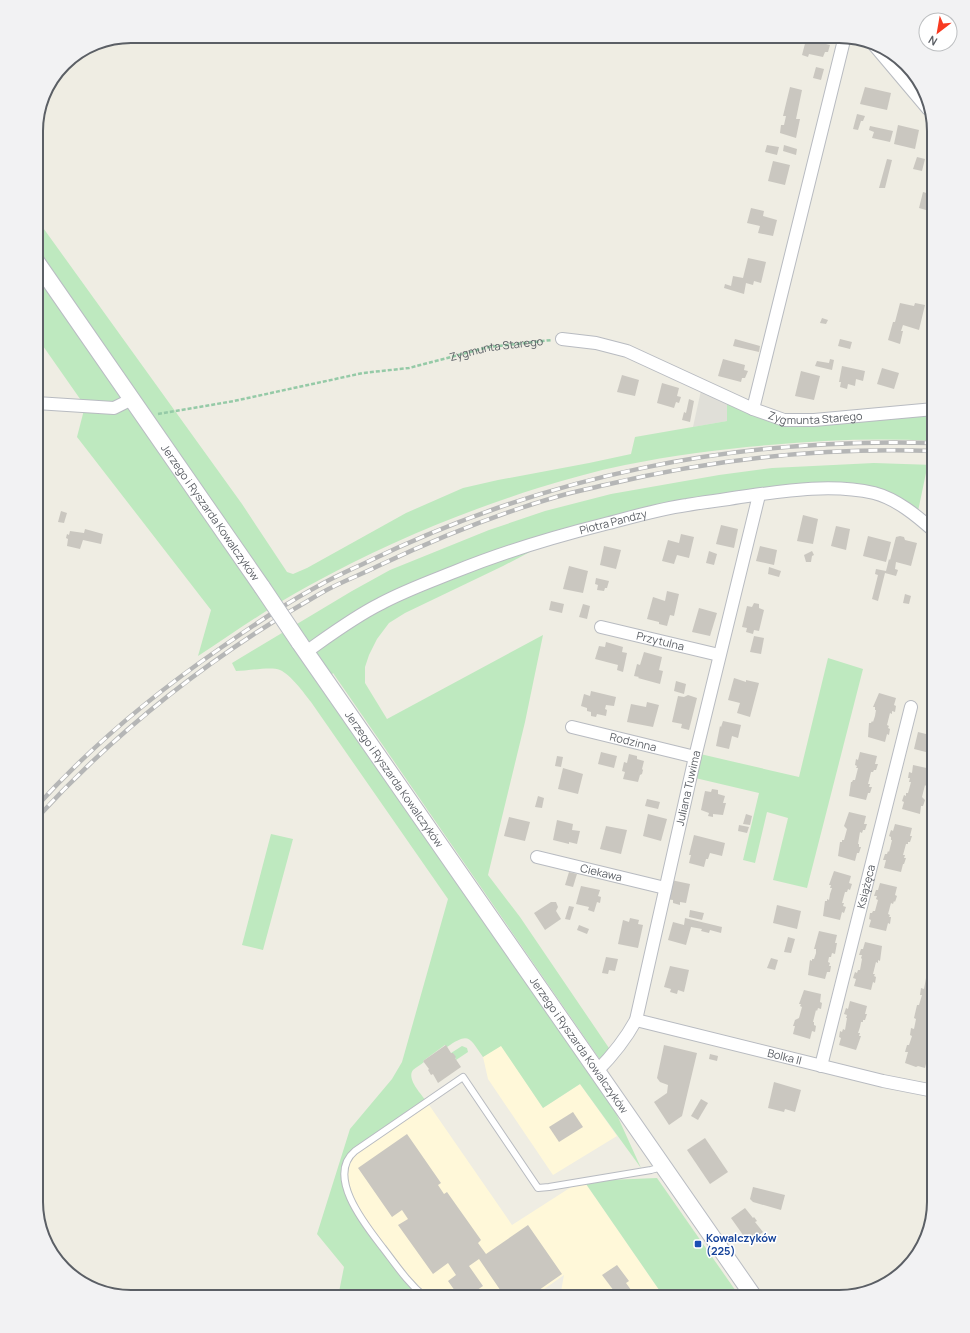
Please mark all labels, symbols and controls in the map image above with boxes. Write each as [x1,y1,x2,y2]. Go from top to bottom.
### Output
north arrow [918,12,958,52]
text: N [925,32,940,49]
street label: Zygmunta Starego [448,333,544,364]
street label: Zygmunta Starego [766,407,863,428]
street label: Jerzego i Ryszarda Kowalczyków [158,441,264,584]
street label: Piotra Pandzy [578,505,649,537]
street label: Przytulna [635,628,686,654]
street label: Jerzego i Ryszarda Kowalczyków [342,708,448,851]
street label: Rodzinna [608,729,658,754]
street label: Juliana Tuwima [672,749,703,827]
street label: Ciekawa [579,860,624,884]
street label: Książęca [853,863,878,910]
street label: Jerzego i Ryszarda Kowalczyków [527,974,633,1117]
street label: Bolka II [766,1045,803,1068]
place label: Kowalczyków (225) [706,1230,777,1258]
marker: Kowalczyków (225) [693,1239,703,1249]

